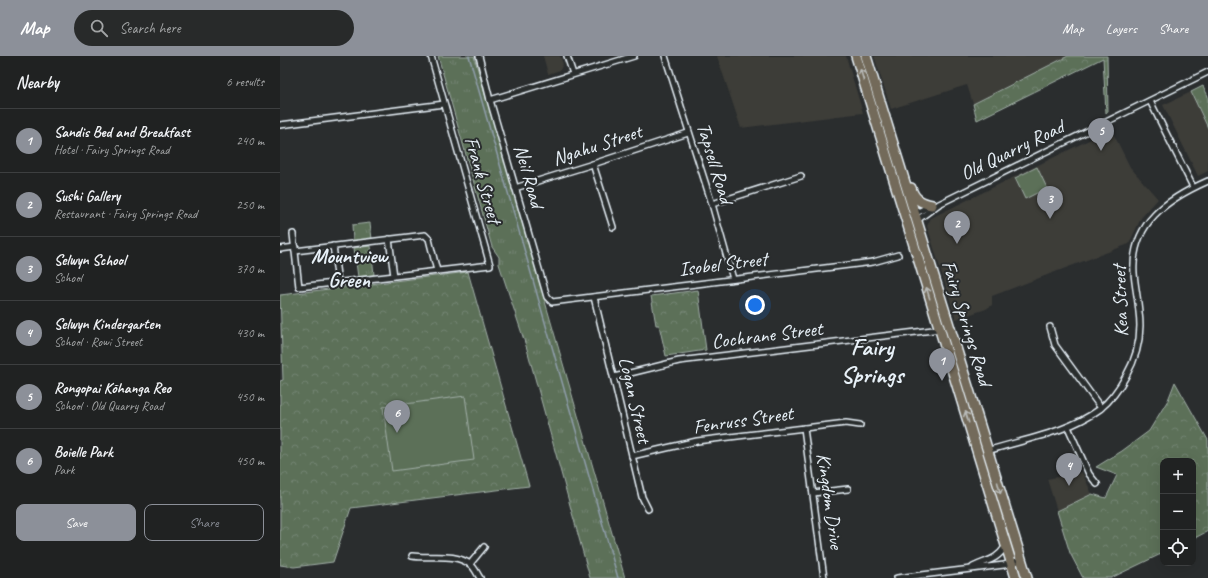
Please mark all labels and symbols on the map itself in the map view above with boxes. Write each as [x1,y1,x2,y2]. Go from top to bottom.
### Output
one-way arrow [858,69,865,82]
street label: Old Quarry Road [956,113,1071,186]
street label: Ngahu Street [549,118,647,171]
pin: 5 [1088,118,1114,151]
street label: Tapsell Road [691,120,740,209]
street label: Frank Street [459,134,508,229]
street label: Neil Road [508,142,551,213]
pin: 3 [1037,186,1063,219]
pin: 2 [944,211,970,244]
district label: Mountview Green [311,243,389,293]
street label: Isobel Street [677,246,772,282]
street label: Fairy Springs Road [936,257,999,392]
street label: Kea Street [1106,261,1134,337]
one-way arrow [924,286,931,299]
your location [745,295,765,315]
street label: Cochrane Street [710,316,826,354]
district label: Fairy Springs [841,332,906,390]
pin: 1 [929,348,955,381]
street label: Logan Street [613,354,658,448]
pin: 6 [384,400,410,433]
street label: Fenruss Street [691,400,797,439]
one-way arrow [963,411,970,424]
street label: Kingdom Drive [811,451,849,552]
pin: 4 [1056,453,1082,486]
one-way arrow [996,481,1003,494]

